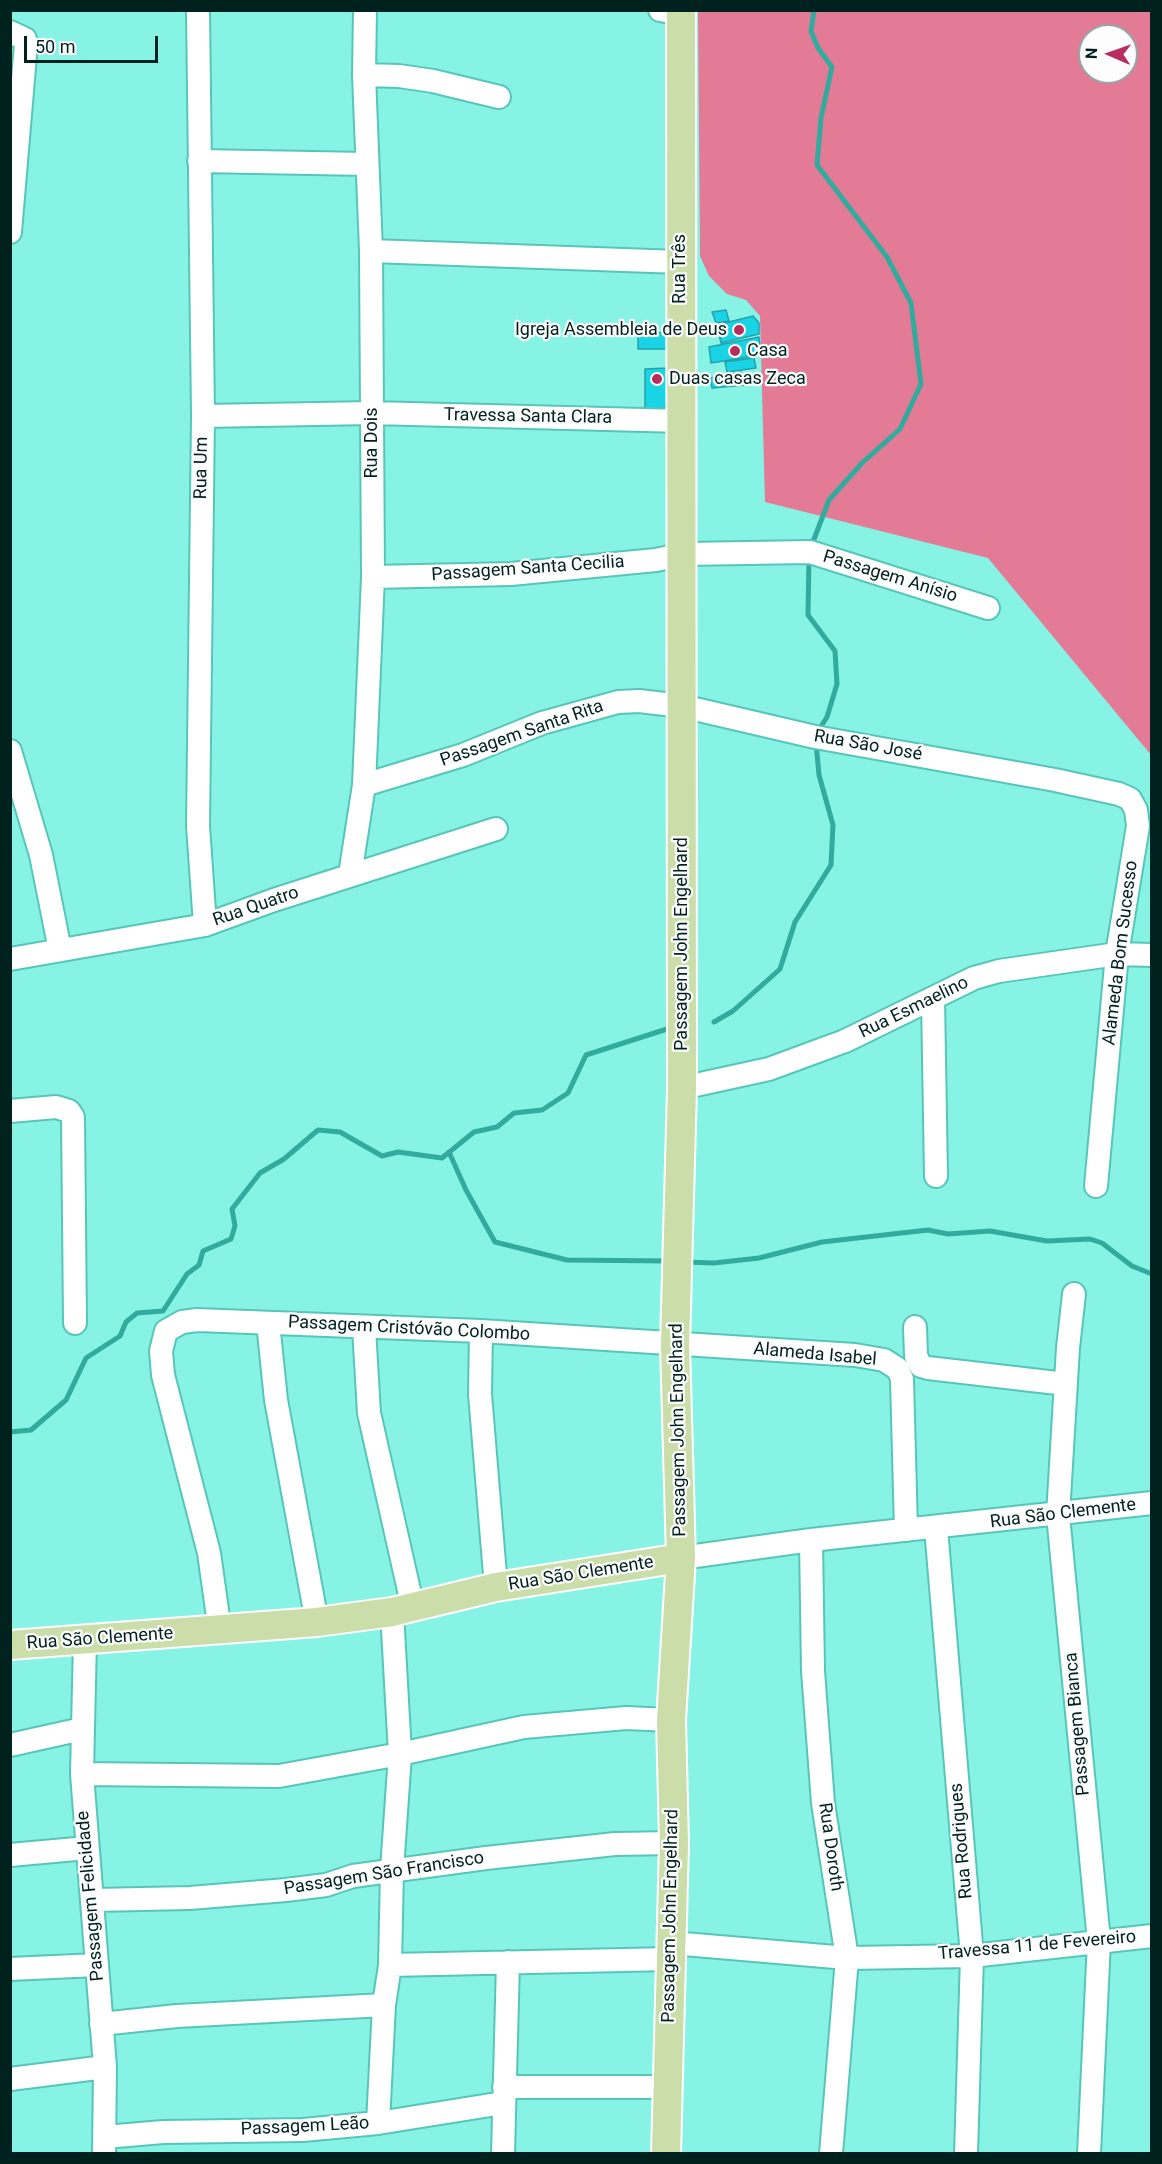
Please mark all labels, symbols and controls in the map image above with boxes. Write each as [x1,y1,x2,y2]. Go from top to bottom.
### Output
scale bar [27,24,160,62]
north arrow [1078,24,1138,84]
text: 50 m [35,36,75,57]
text: N [1082,47,1101,59]
street label: Rua Três [669,234,691,304]
place label: Igreja Assembleia de Deus [515,319,727,341]
marker: Igreja Assembleia de Deus [732,323,746,337]
place label: Casa [747,340,788,362]
marker: Casa [728,344,742,358]
place label: Duas casas Zeca [669,368,806,390]
marker: Duas casas Zeca [650,372,664,386]
street label: Travessa Santa Clara [444,405,612,429]
street label: Rua Dois [361,407,383,479]
street label: Rua Um [191,436,213,500]
street label: Passagem Anísio [820,546,960,608]
street label: Passagem Santa Cecilia [431,551,625,587]
street label: Passagem Santa Rita [438,696,606,772]
street label: Rua São José [812,726,924,766]
street label: Passagem John Engelhard [671,837,693,1051]
street label: Alameda Bom Sucesso [1099,859,1143,1047]
street label: Rua Quatro [210,882,302,932]
street label: Rua Esmaelino [856,972,972,1044]
street label: Passagem Cristóvão Colombo [287,1312,531,1346]
street label: Passagem John Engelhard [666,1323,692,1537]
street label: Alameda Isabel [752,1339,878,1371]
street label: Rua São Clemente [989,1494,1137,1534]
street label: Rua São Clemente [507,1552,655,1596]
street label: Rua São Clemente [26,1623,174,1655]
street label: Passagem Bianca [1061,1651,1095,1797]
street label: Rua Rodrigues [946,1782,978,1900]
street label: Rua Doroth [813,1801,847,1893]
street label: Passagem John Engelhard [658,1809,684,2023]
street label: Passagem Felicidade [73,1810,109,1982]
street label: Passagem São Francisco [282,1847,486,1901]
street label: Travessa 11 de Fevereiro [937,1927,1137,1965]
street label: Passagem Leão [240,2113,370,2141]

